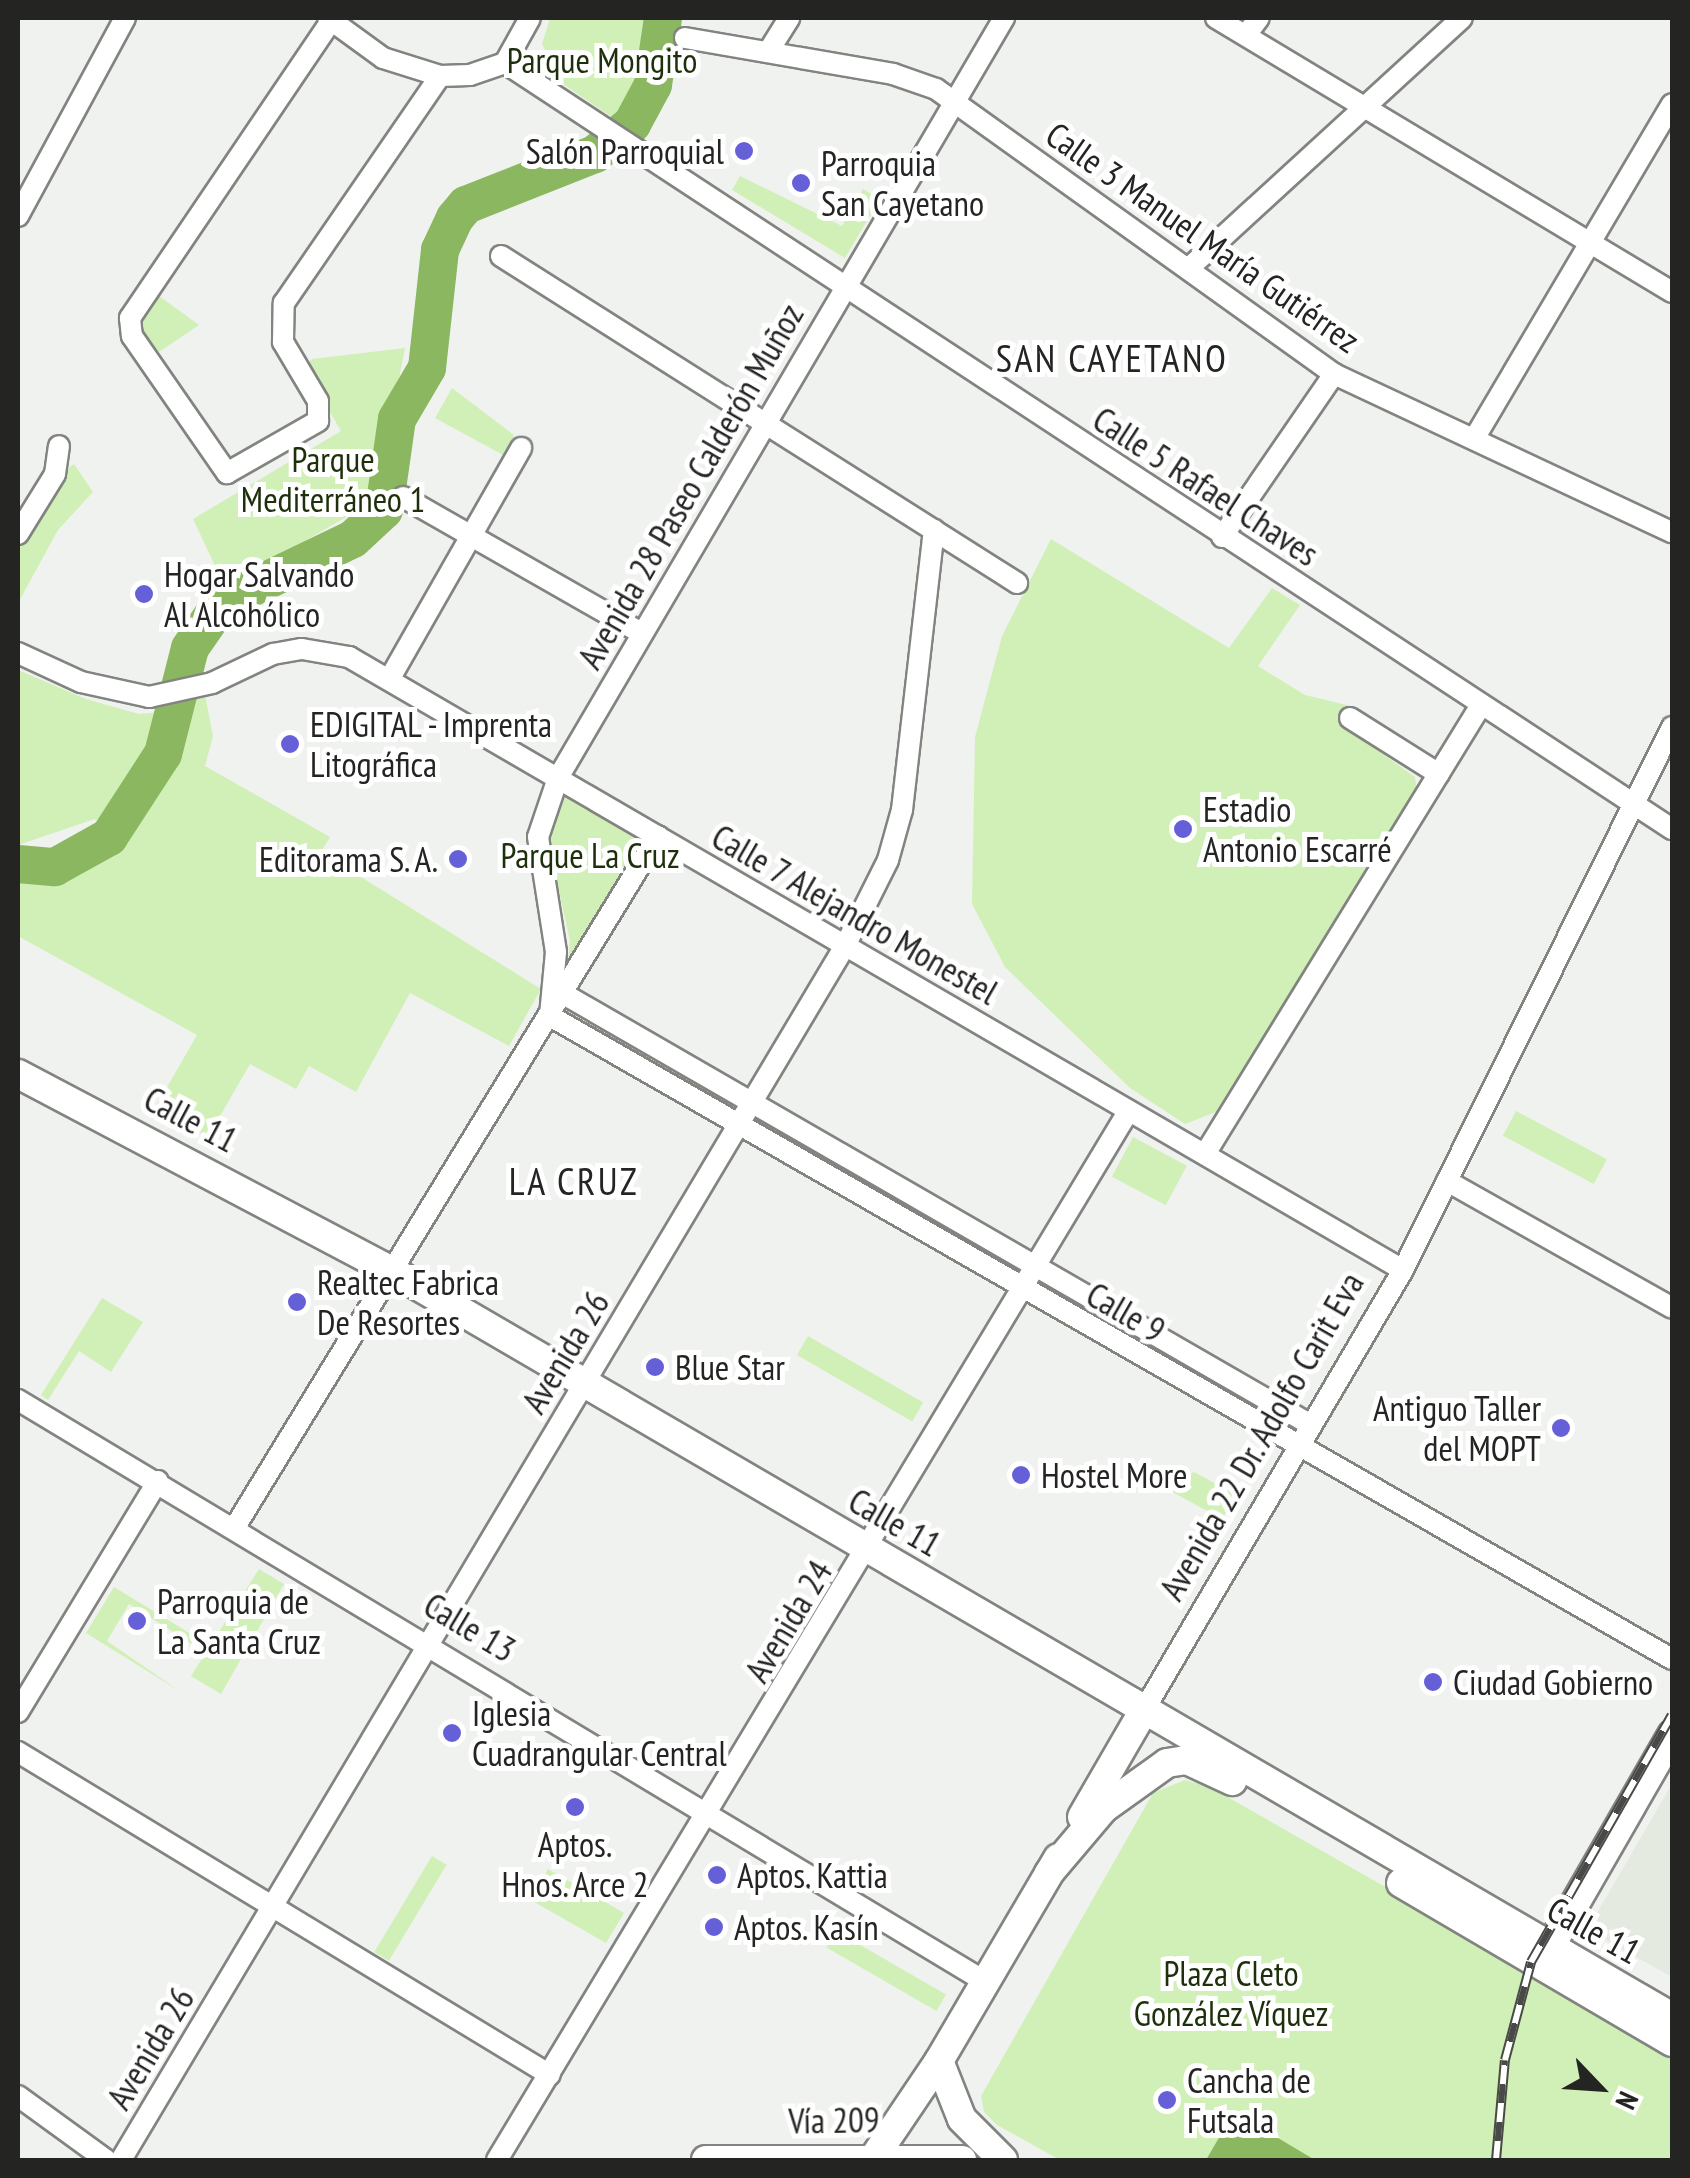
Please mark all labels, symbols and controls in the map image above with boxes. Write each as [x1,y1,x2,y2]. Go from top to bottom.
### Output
park label: Parque Mongito [507,39,697,81]
street label: Calle 3 Manuel María Gutiérrez [1038,113,1368,361]
place label: Salón Parroquial [526,130,724,172]
marker: Salón Parroquial [733,140,755,162]
place label: Parroquia San Cayetano [821,142,984,224]
marker: Parroquia San Cayetano [790,172,812,194]
street label: Avenida 28 Paseo Calderón Muñoz [568,296,812,676]
district label: SAN CAYETANO [996,335,1228,381]
street label: Calle 5 Rafael Chaves [1086,398,1326,574]
park label: Parque Mediterráneo 1 [241,438,425,520]
place label: Hogar Salvando Al Alcohólico [164,553,354,635]
marker: Hogar Salvando Al Alcohólico [133,583,155,605]
place label: EDIGITAL - Imprenta Litográfica [310,703,556,785]
marker: EDIGITAL - Imprenta Litográfica [279,733,301,755]
place label: Estadio Antonio Escarré [1203,788,1392,870]
street label: Calle 7 Alejandro Monestel [704,814,1006,1014]
marker: Estadio Antonio Escarré [1172,818,1194,840]
park label: Parque La Cruz [500,834,680,876]
place label: Editorama S. A. [256,838,438,880]
marker: Editorama S. A. [447,848,469,870]
street label: Calle 11 [137,1077,245,1161]
district label: LA CRUZ [508,1158,640,1204]
place label: Realtec Fabrica De Resortes [317,1261,500,1343]
street label: Avenida 22 Dr. Adolfo Carit Eva [1149,1263,1373,1609]
street label: Calle 9 [1079,1273,1173,1351]
street label: Avenida 26 [512,1284,618,1420]
marker: Realtec Fabrica De Resortes [286,1291,308,1313]
place label: Blue Star [675,1346,785,1388]
marker: Blue Star [644,1356,666,1378]
place label: Antiguo Taller del MOPT [1372,1387,1541,1469]
marker: Antiguo Taller del MOPT [1550,1417,1572,1439]
place label: Hostel More [1041,1454,1188,1496]
marker: Hostel More [1010,1464,1032,1486]
street label: Calle 11 [842,1479,948,1565]
street label: Avenida 24 [735,1553,841,1689]
place label: Parroquia de La Santa Cruz [157,1580,321,1662]
street label: Calle 13 [417,1583,523,1671]
marker: Parroquia de La Santa Cruz [126,1610,148,1632]
place label: Ciudad Gobierno [1453,1661,1653,1703]
marker: Ciudad Gobierno [1422,1671,1444,1693]
place label: Iglesia Cuadrangular Central [472,1692,727,1774]
marker: Iglesia Cuadrangular Central [441,1722,463,1744]
marker: Aptos. Hnos. Arce 2 [564,1796,586,1818]
place label: Aptos. Hnos. Arce 2 [500,1823,650,1905]
place label: Aptos. Kattia [737,1854,890,1896]
marker: Aptos. Kattia [706,1864,728,1886]
street label: Calle 11 [1540,1888,1648,1972]
place label: Aptos. Kasín [734,1906,881,1948]
marker: Aptos. Kasín [703,1916,725,1938]
park label: Plaza Cleto González Víquez [1133,1952,1329,2034]
street label: Avenida 26 [97,1980,203,2116]
north arrow [1550,2038,1650,2138]
place label: Cancha de Futsala [1187,2059,1311,2141]
text: N [1608,2086,1648,2116]
marker: Cancha de Futsala [1156,2089,1178,2111]
street label: Vía 209 [788,2098,880,2142]

